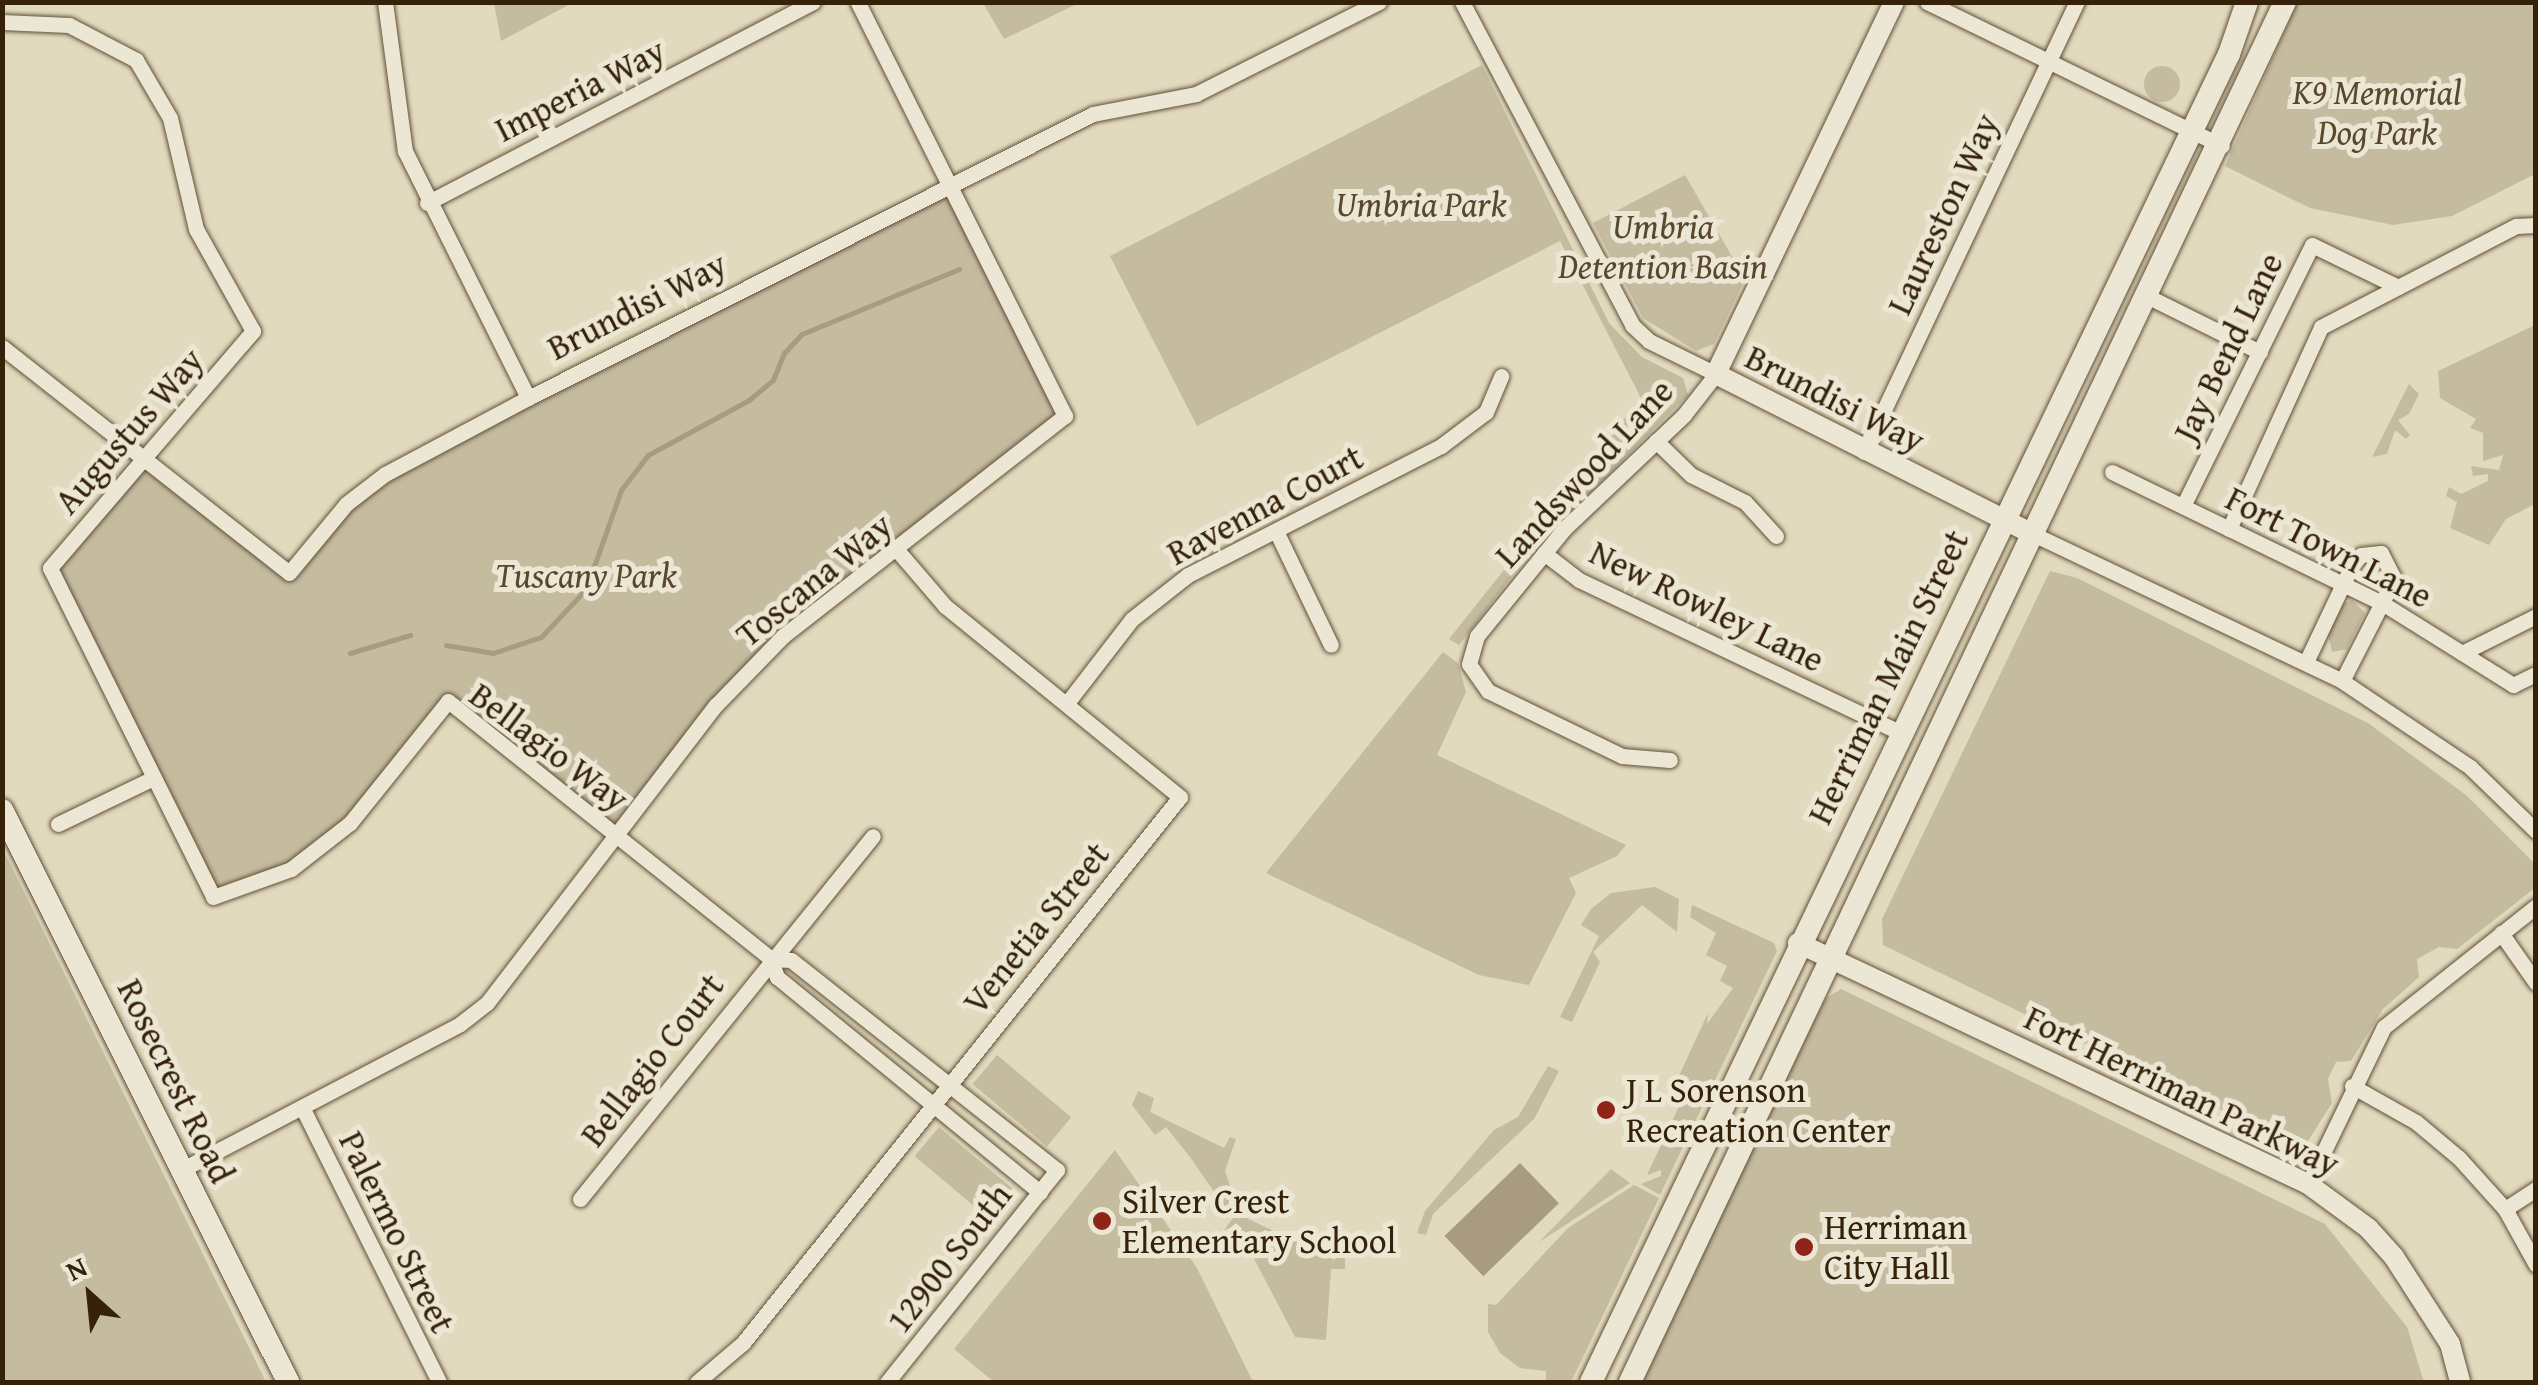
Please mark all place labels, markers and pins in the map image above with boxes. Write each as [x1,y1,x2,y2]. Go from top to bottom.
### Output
place label: J L Sorenson Recreation Center [1626,1069,1891,1151]
marker: J L Sorenson Recreation Center [1595,1099,1617,1121]
place label: Silver Crest Elementary School [1122,1180,1396,1262]
place label: Herriman City Hall [1824,1206,1967,1288]
marker: Silver Crest Elementary School [1091,1210,1113,1232]
marker: Herriman City Hall [1793,1236,1815,1258]

